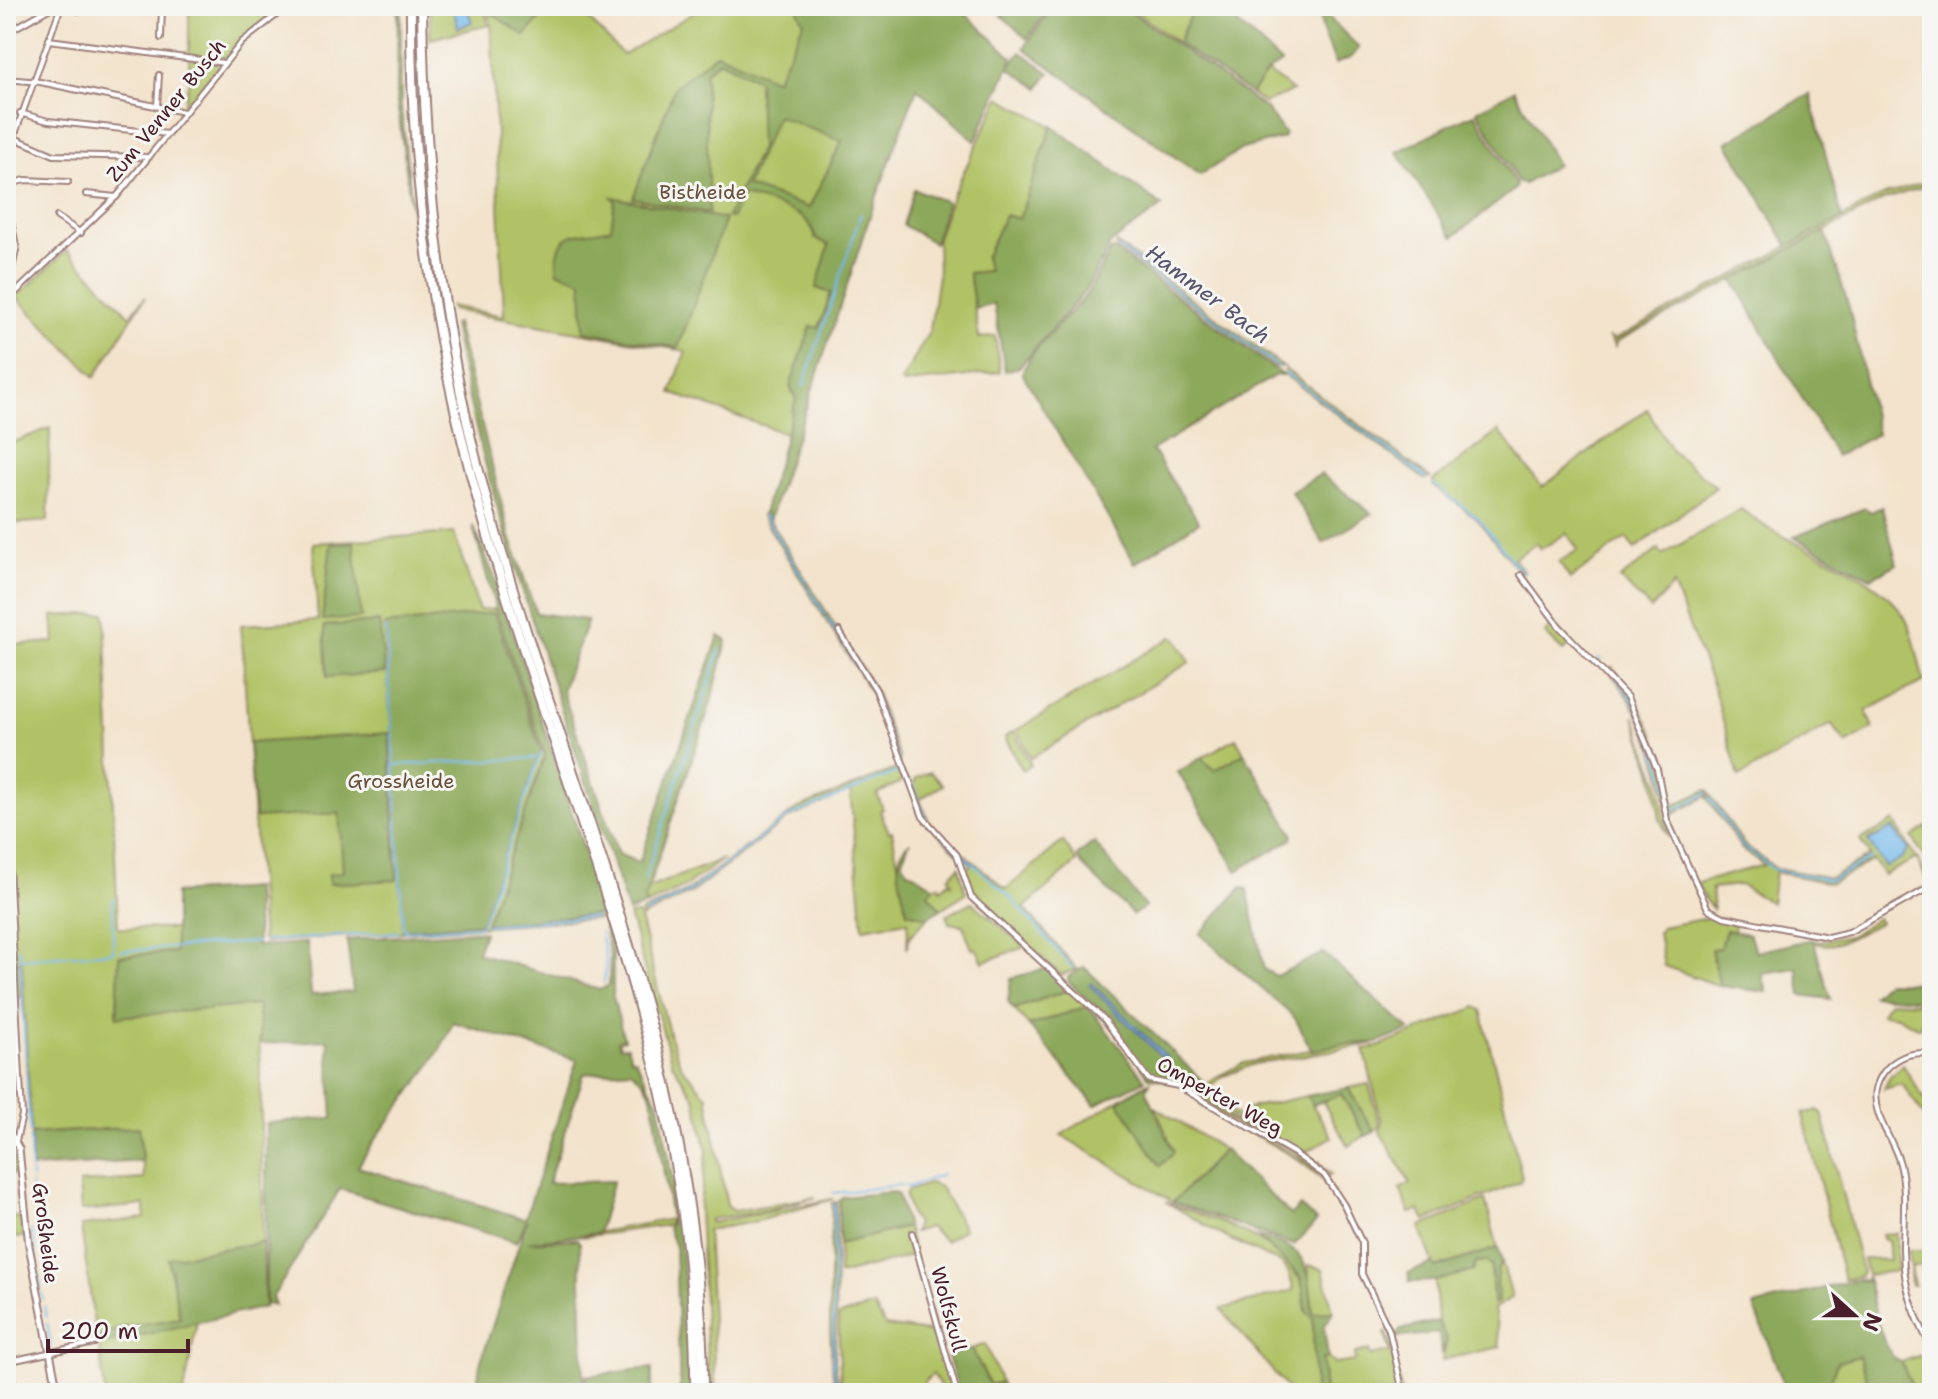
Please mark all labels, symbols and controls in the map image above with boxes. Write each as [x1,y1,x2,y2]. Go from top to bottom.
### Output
street label: Zum Venner Busch [100,33,232,187]
park label: Bistheide [659,179,747,205]
water label: Hammer Bach [1140,238,1276,350]
park label: Grossheide [348,768,454,794]
street label: Omperter Weg [1153,1051,1287,1141]
street label: Großheide [27,1181,65,1285]
street label: Wolfskull [925,1263,973,1355]
north arrow [1814,1275,1894,1355]
scale bar [48,1303,188,1353]
text: N [1856,1309,1889,1335]
text: 200 m [60,1315,138,1347]

